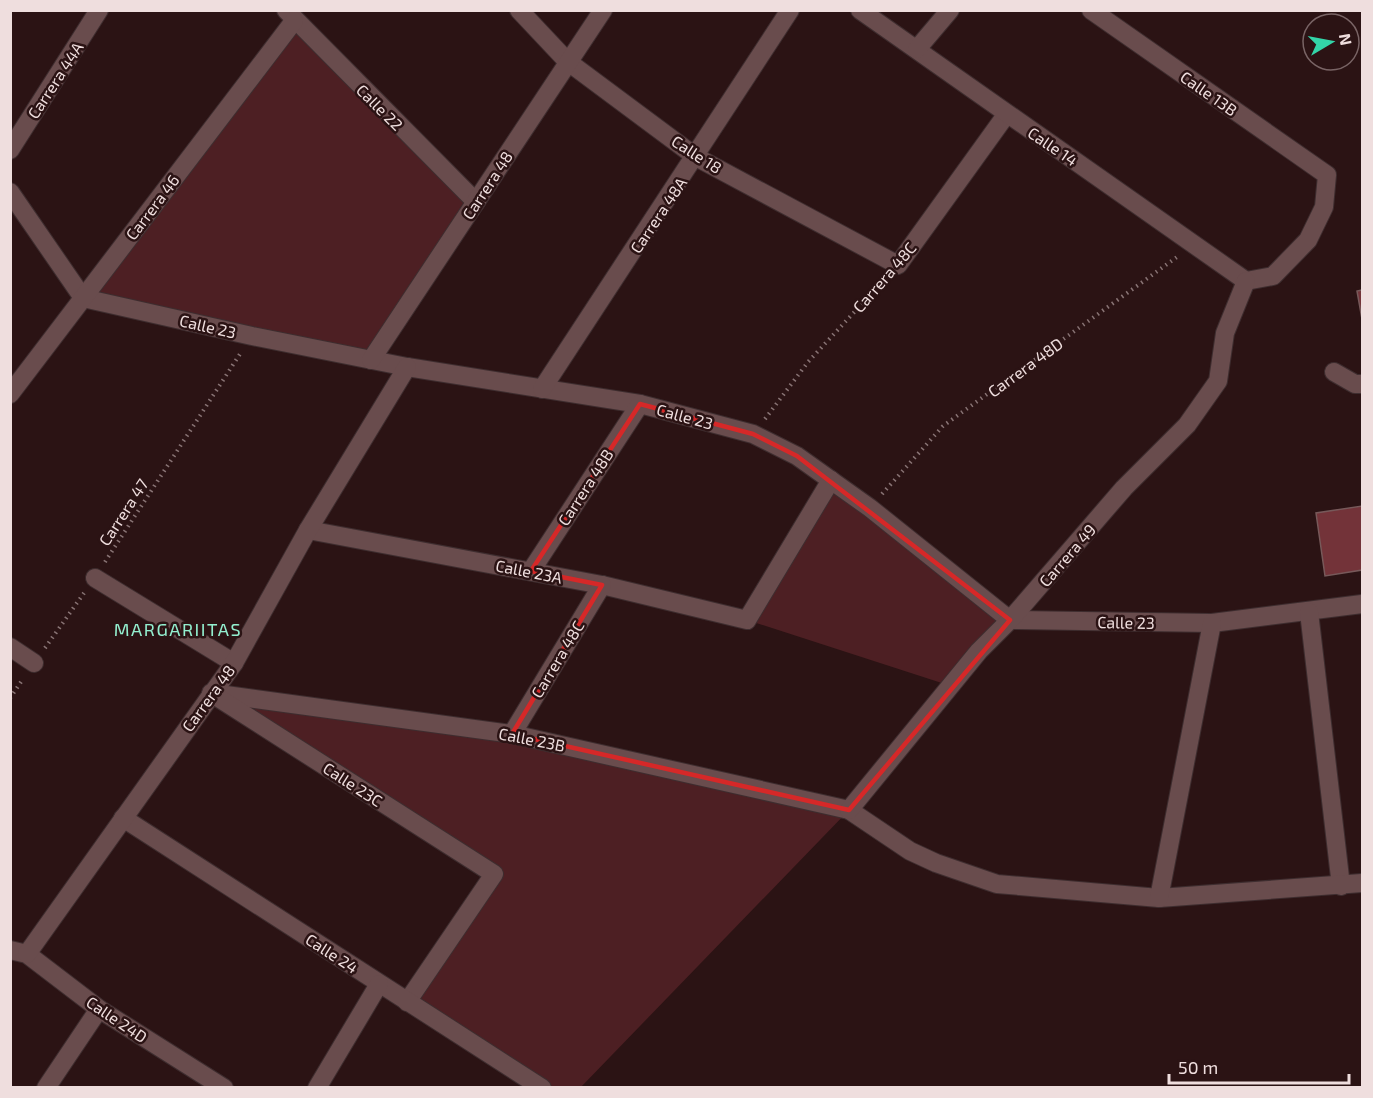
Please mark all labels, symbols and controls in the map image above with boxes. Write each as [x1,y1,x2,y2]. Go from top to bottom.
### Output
north arrow [1301,12,1361,72]
text: N [1336,32,1357,47]
street label: Carrera 44A [23,38,87,122]
street label: Calle 13B [1177,67,1241,119]
street label: Calle 22 [353,80,407,134]
street label: Calle 14 [1025,123,1082,170]
street label: Calle 18 [668,131,726,177]
street label: Carrera 48 [458,147,516,223]
street label: Carrera 46 [121,171,183,243]
street label: Carrera 48A [626,173,690,257]
street label: Carrera 48C [848,238,920,316]
street label: Calle 23 [178,310,238,342]
street label: Carrera 48D [984,333,1066,401]
street label: Calle 23 [655,399,715,433]
street label: Carrera 48B [553,445,617,529]
street label: Carrera 47 [94,475,152,549]
street label: Carrera 49 [1035,520,1099,590]
street label: Calle 23A [494,555,564,587]
street label: Calle 23 [1097,612,1155,632]
street label: Carrera 48C [527,617,587,701]
district label: MARGARIITAS [114,618,242,640]
street label: Carrera 48 [178,661,238,735]
street label: Calle 23B [497,723,567,755]
street label: Calle 23C [320,758,386,810]
street label: Calle 24 [302,929,362,977]
street label: Calle 24D [83,992,151,1046]
scale bar [1169,1047,1349,1085]
text: 50 m [1178,1056,1218,1078]

